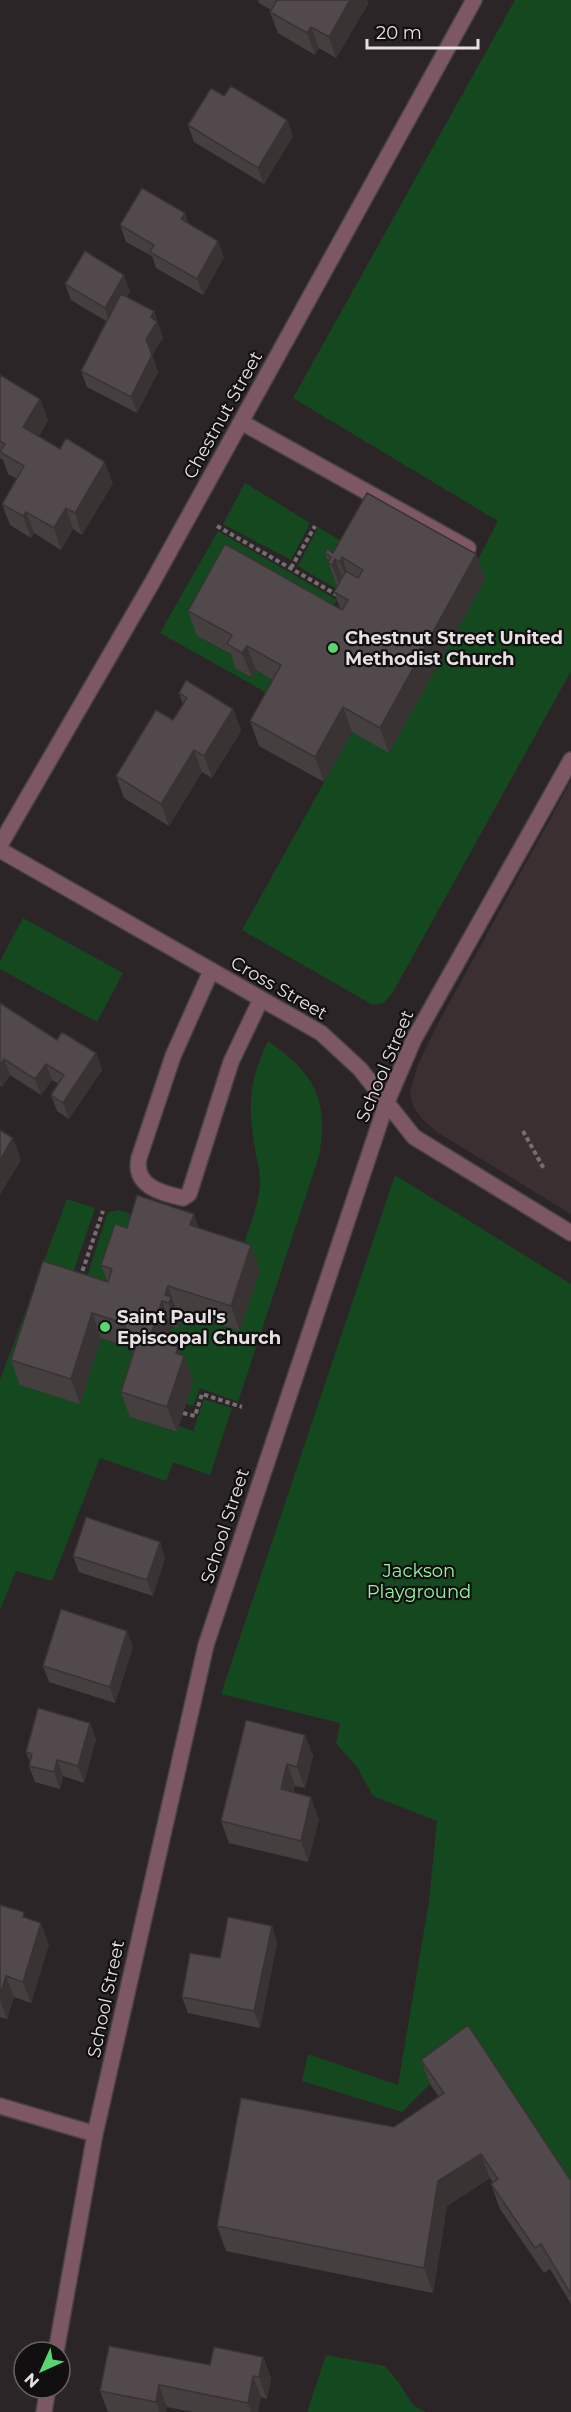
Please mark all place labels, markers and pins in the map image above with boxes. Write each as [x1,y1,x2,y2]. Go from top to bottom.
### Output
place label: Chestnut Street United Methodist Church [345,627,563,670]
marker: Chestnut Street United Methodist Church [326,641,340,655]
place label: Saint Paul's Episcopal Church [117,1306,281,1349]
marker: Saint Paul's Episcopal Church [98,1320,112,1334]

